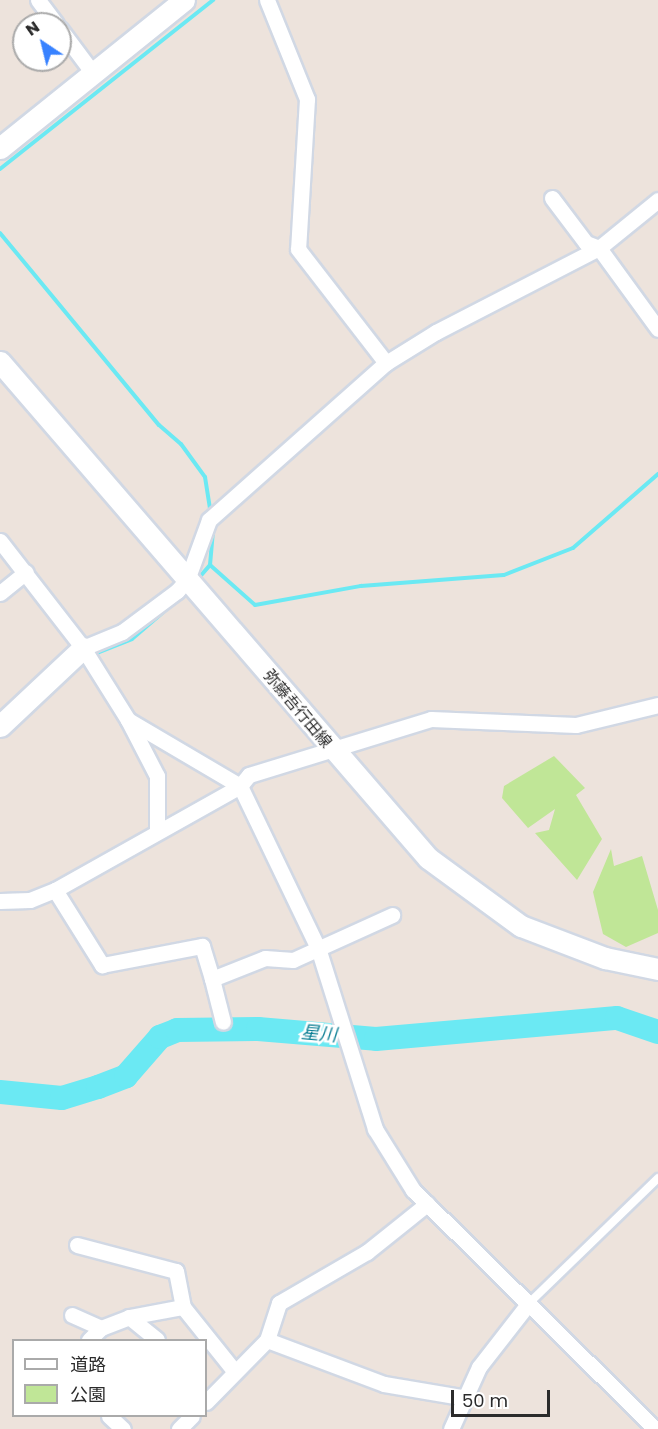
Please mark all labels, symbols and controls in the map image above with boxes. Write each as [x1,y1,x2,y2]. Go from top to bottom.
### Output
north arrow [12,12,72,72]
text: N [21,16,44,41]
street label: 弥藤吾行田線 [259,666,335,752]
water label: 星川 [300,1022,338,1046]
legend [12,1339,207,1417]
text: 道路 [70,1352,106,1377]
scale bar [454,1378,553,1416]
text: 公園 [70,1382,106,1407]
text: 50 m [462,1388,508,1413]

